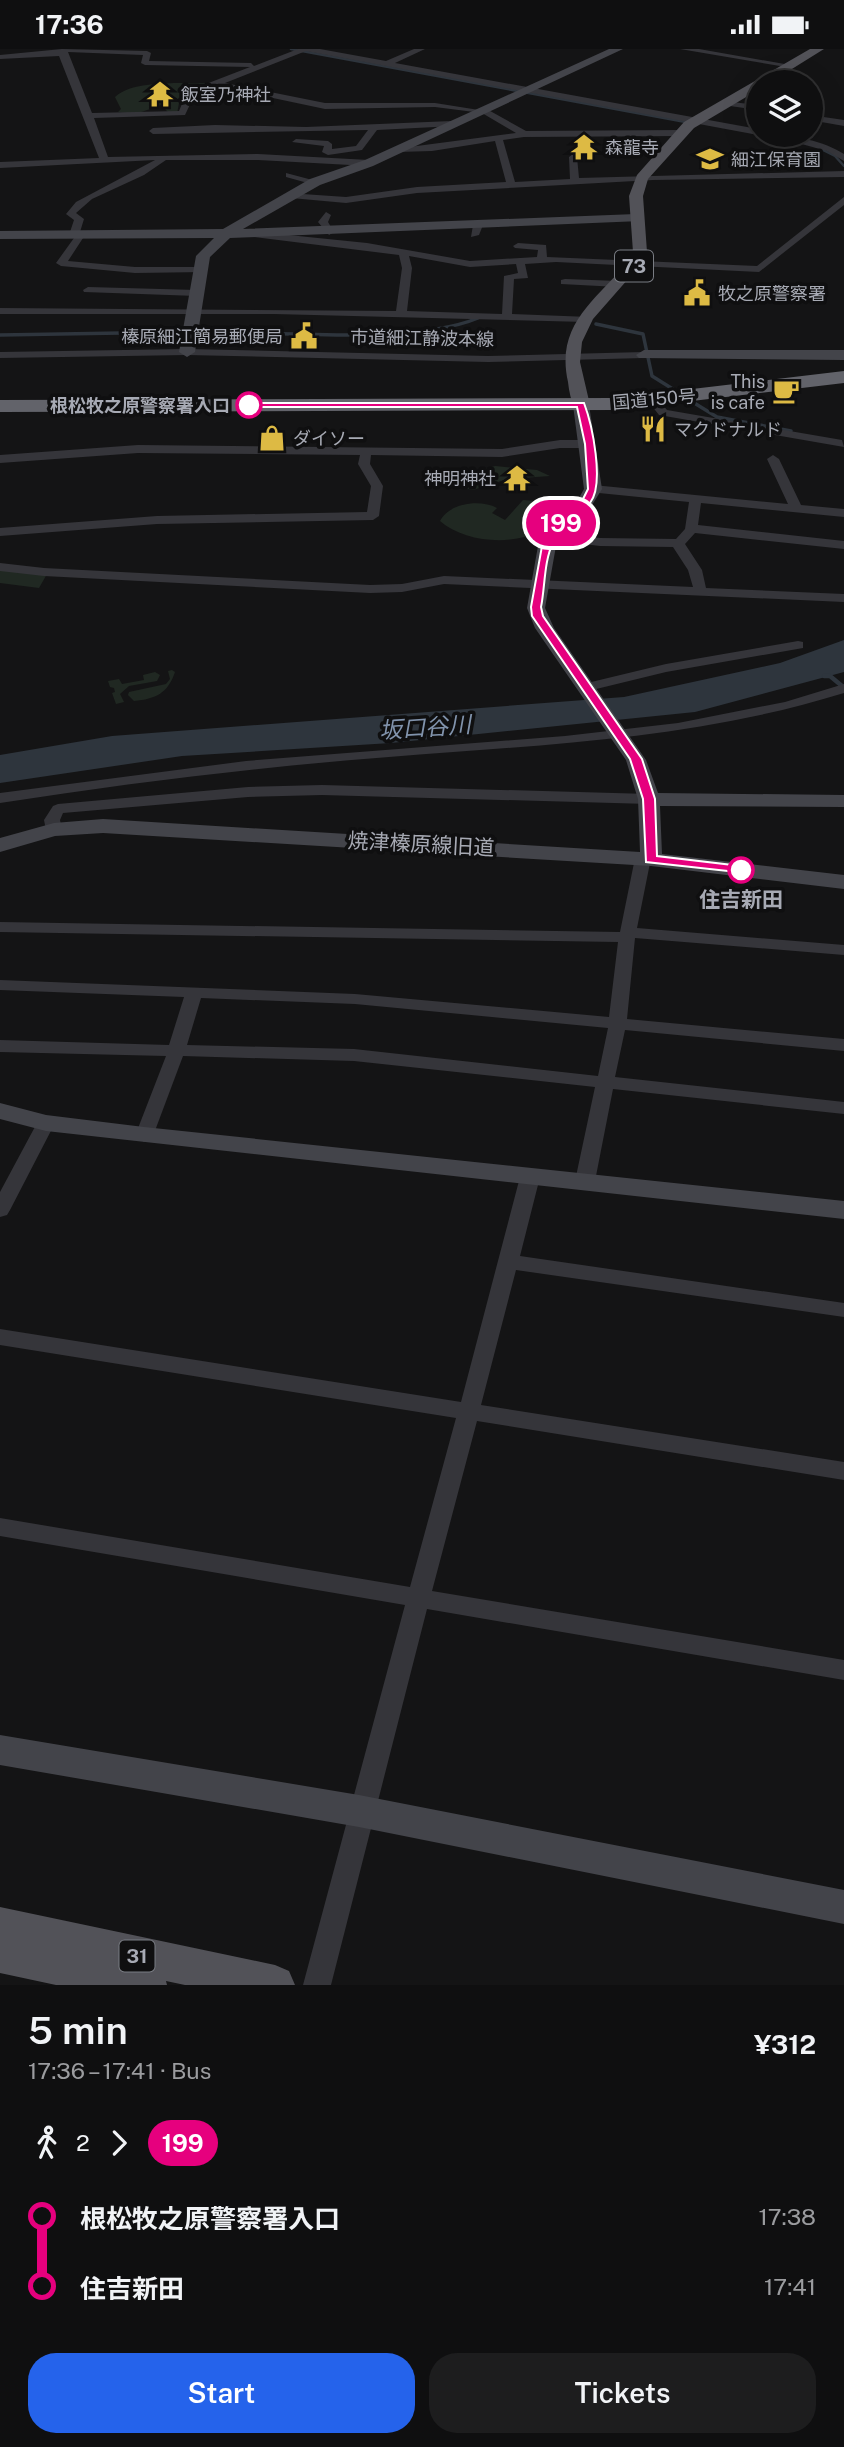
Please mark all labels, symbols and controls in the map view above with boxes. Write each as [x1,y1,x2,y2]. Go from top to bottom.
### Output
text: 17:36 [35,9,104,40]
map controls [746,70,823,147]
button: layers [746,70,823,147]
temple icon: 飯室乃神社 [145,79,175,109]
place label: 飯室乃神社 [181,84,271,105]
temple icon: 森龍寺 [569,132,599,162]
place label: 森龍寺 [605,137,659,158]
school or university icon: 細江保育園 [695,144,725,174]
place label: 細江保育園 [731,149,821,170]
road number: 73 [615,251,653,281]
public building icon: 牧之原警察署 [682,278,712,308]
place label: 牧之原警察署 [718,283,826,304]
public building icon: 榛原細江簡易郵便局 [289,321,319,351]
place label: 榛原細江簡易郵便局 [121,326,283,347]
street label: 市道細江静波本線 [350,326,494,350]
place label: This is cafe [711,371,765,413]
cafe icon: This is cafe [771,376,801,406]
street label: 国道150号 [611,385,697,413]
marker: 根松牧之原警察署入口 [236,392,262,418]
place label: 根松牧之原警察署入口 [50,395,230,416]
restaurant icon: マクドナルド [638,414,668,444]
place label: マクドナルド [674,419,782,440]
shop icon: ダイソー [257,423,287,453]
place label: ダイソー [293,428,365,449]
temple icon: 神明神社 [502,463,532,493]
place label: 神明神社 [424,468,496,489]
line badge: 199 [521,500,601,546]
text: 199 [540,509,582,537]
water label: 坂口谷川 [378,710,475,744]
street label: 焼津榛原線旧道 [347,828,495,860]
marker: 住吉新田 [728,857,754,883]
place label: 住吉新田 [699,887,783,912]
road number: 31 [120,1941,154,1972]
text: 5 min [28,2008,128,2053]
text: ¥312 [754,2029,816,2060]
text: 17:36 – 17:41 · Bus [28,2057,211,2084]
icon: walk [28,2124,66,2162]
icon: forward [100,2124,138,2162]
text: 2 [76,2129,90,2156]
text: 199 [162,2129,204,2157]
text: 根松牧之原警察署入口 [80,2203,340,2234]
text: 17:38 [758,2203,816,2230]
text: 住吉新田 [80,2273,184,2304]
text: 17:41 [764,2273,816,2300]
button: Start [28,2353,415,2433]
button: Tickets [429,2353,816,2433]

